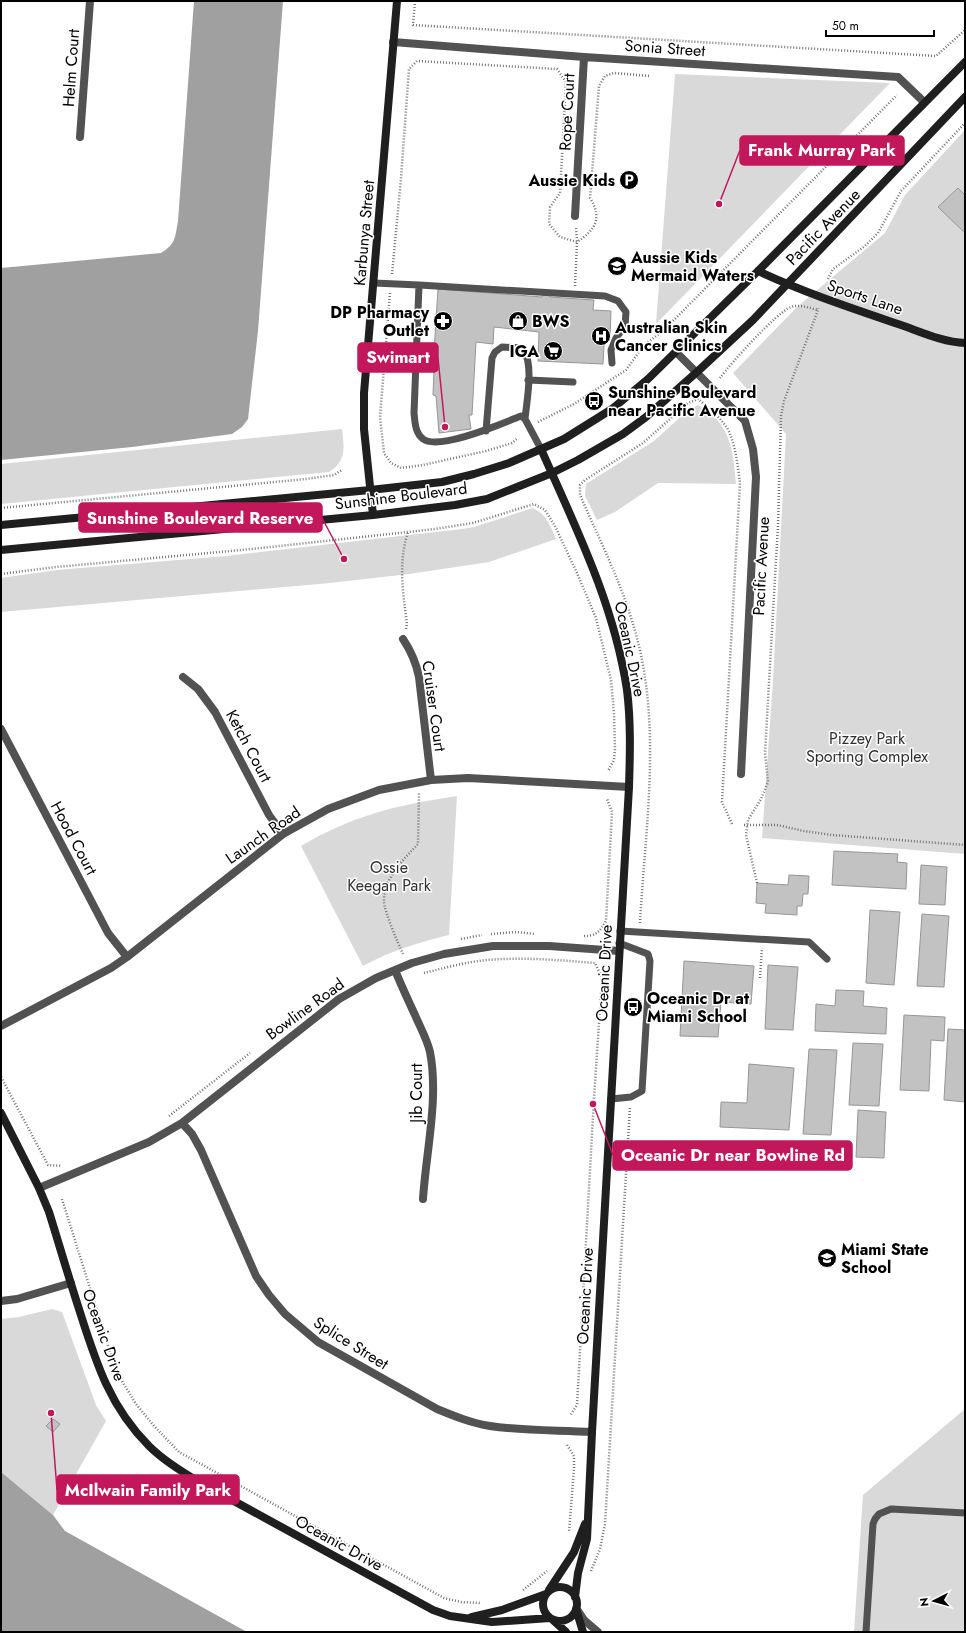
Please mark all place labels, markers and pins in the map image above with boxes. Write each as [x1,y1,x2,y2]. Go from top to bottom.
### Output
callout: Frank Murray Park [740,136,904,165]
place label: Aussie Kids [528,169,615,192]
parking icon: Aussie Kids [618,169,640,191]
place label: Aussie Kids Mermaid Waters [630,246,754,287]
school or university icon: Aussie Kids Mermaid Waters [606,255,628,277]
place label: DP Pharmacy Outlet [330,301,430,342]
pharmacy icon: DP Pharmacy Outlet [432,310,454,332]
shop icon: BWS [507,310,529,332]
place label: BWS [532,310,569,333]
place label: Australian Skin Cancer Clinics [614,316,727,357]
hospital icon: Australian Skin Cancer Clinics [590,325,612,347]
place label: IGA [510,340,539,363]
supermarket icon: IGA [542,340,564,362]
callout: Swimart [358,343,438,372]
place label: Sunshine Boulevard near Pacific Avenue [608,381,756,422]
bus stop icon: Sunshine Boulevard near Pacific Avenue [583,390,605,412]
callout: Sunshine Boulevard Reserve [79,503,322,532]
place label: Oceanic Dr at Miami School [647,987,750,1028]
bus stop icon: Oceanic Dr at Miami School [622,996,644,1018]
callout: Oceanic Dr near Bowline Rd [613,1141,852,1170]
place label: Miami State School [841,1238,929,1279]
school or university icon: Miami State School [816,1247,838,1269]
callout: McIlwain Family Park [57,1475,239,1504]

